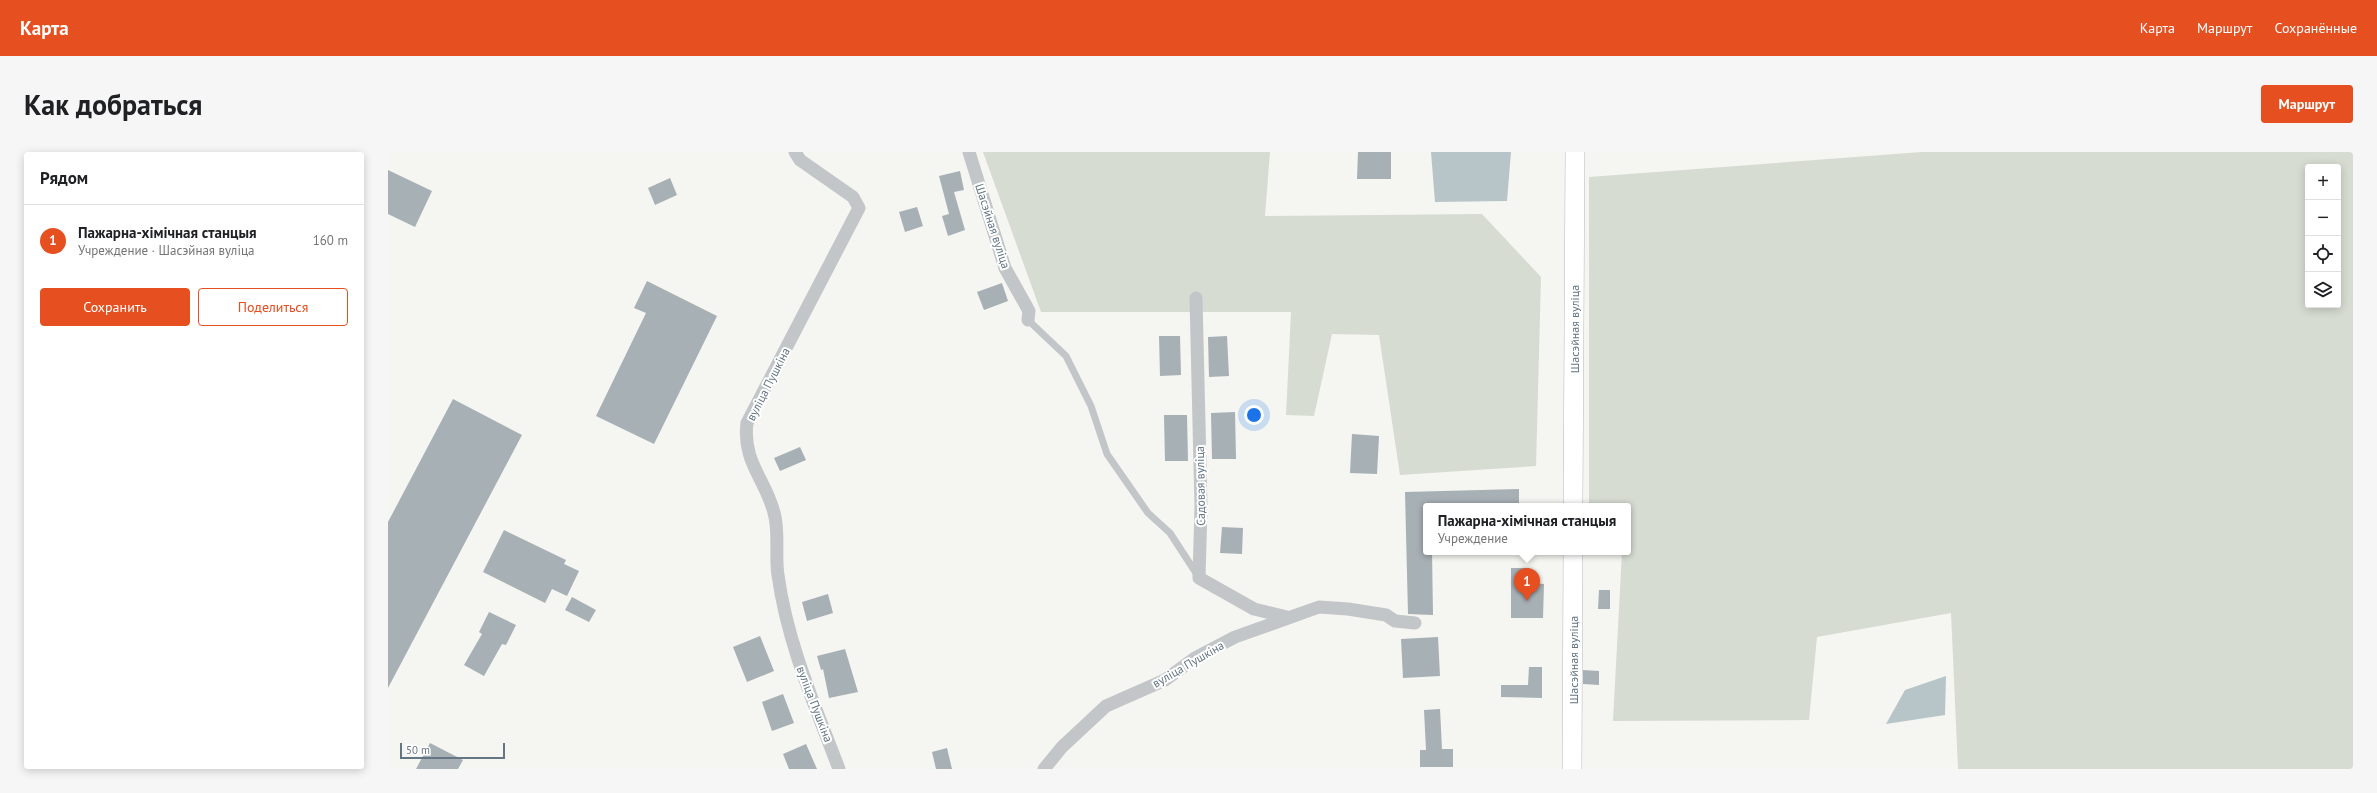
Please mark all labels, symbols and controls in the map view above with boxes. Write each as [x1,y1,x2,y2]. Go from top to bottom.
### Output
text: Карта [20,16,69,40]
text: Карта [2140,19,2175,37]
text: Маршрут [2197,19,2252,37]
text: Сохранённые [2274,19,2357,37]
button: Маршрут [2261,85,2353,123]
text: Как добраться [24,86,202,123]
map controls [2305,164,2341,308]
button: + [2305,164,2341,200]
text: Рядом [40,167,88,189]
street label: Шасэйная вуліца [972,182,1014,270]
button: − [2305,200,2341,236]
text: Пажарна-хімічная станцыя [78,223,257,242]
text: 1 [49,232,57,249]
text: 160 m [313,232,348,249]
button: locate [2305,236,2341,272]
text: Учреждение · Шасэйная вуліца [78,242,254,259]
button: layers [2305,272,2341,308]
street label: Шасэйная вуліца [1567,285,1582,373]
button: Сохранить [40,288,190,326]
button: Поделиться [198,288,348,326]
street label: вуліца Пушкіна [743,345,793,423]
your location [1244,405,1264,425]
street label: Садовая вуліца [1192,446,1208,526]
popup [1423,503,1631,555]
text: Пажарна-хімічная станцыя [1438,511,1616,530]
text: Учреждение [1438,530,1508,547]
pin: 1 [1514,568,1540,601]
street label: Шасэйная вуліца [1566,616,1581,704]
street label: вуліца Пушкіна [1150,637,1226,691]
street label: вуліца Пушкіна [794,664,836,744]
scale bar [400,741,505,760]
text: 50 m [406,743,430,757]

